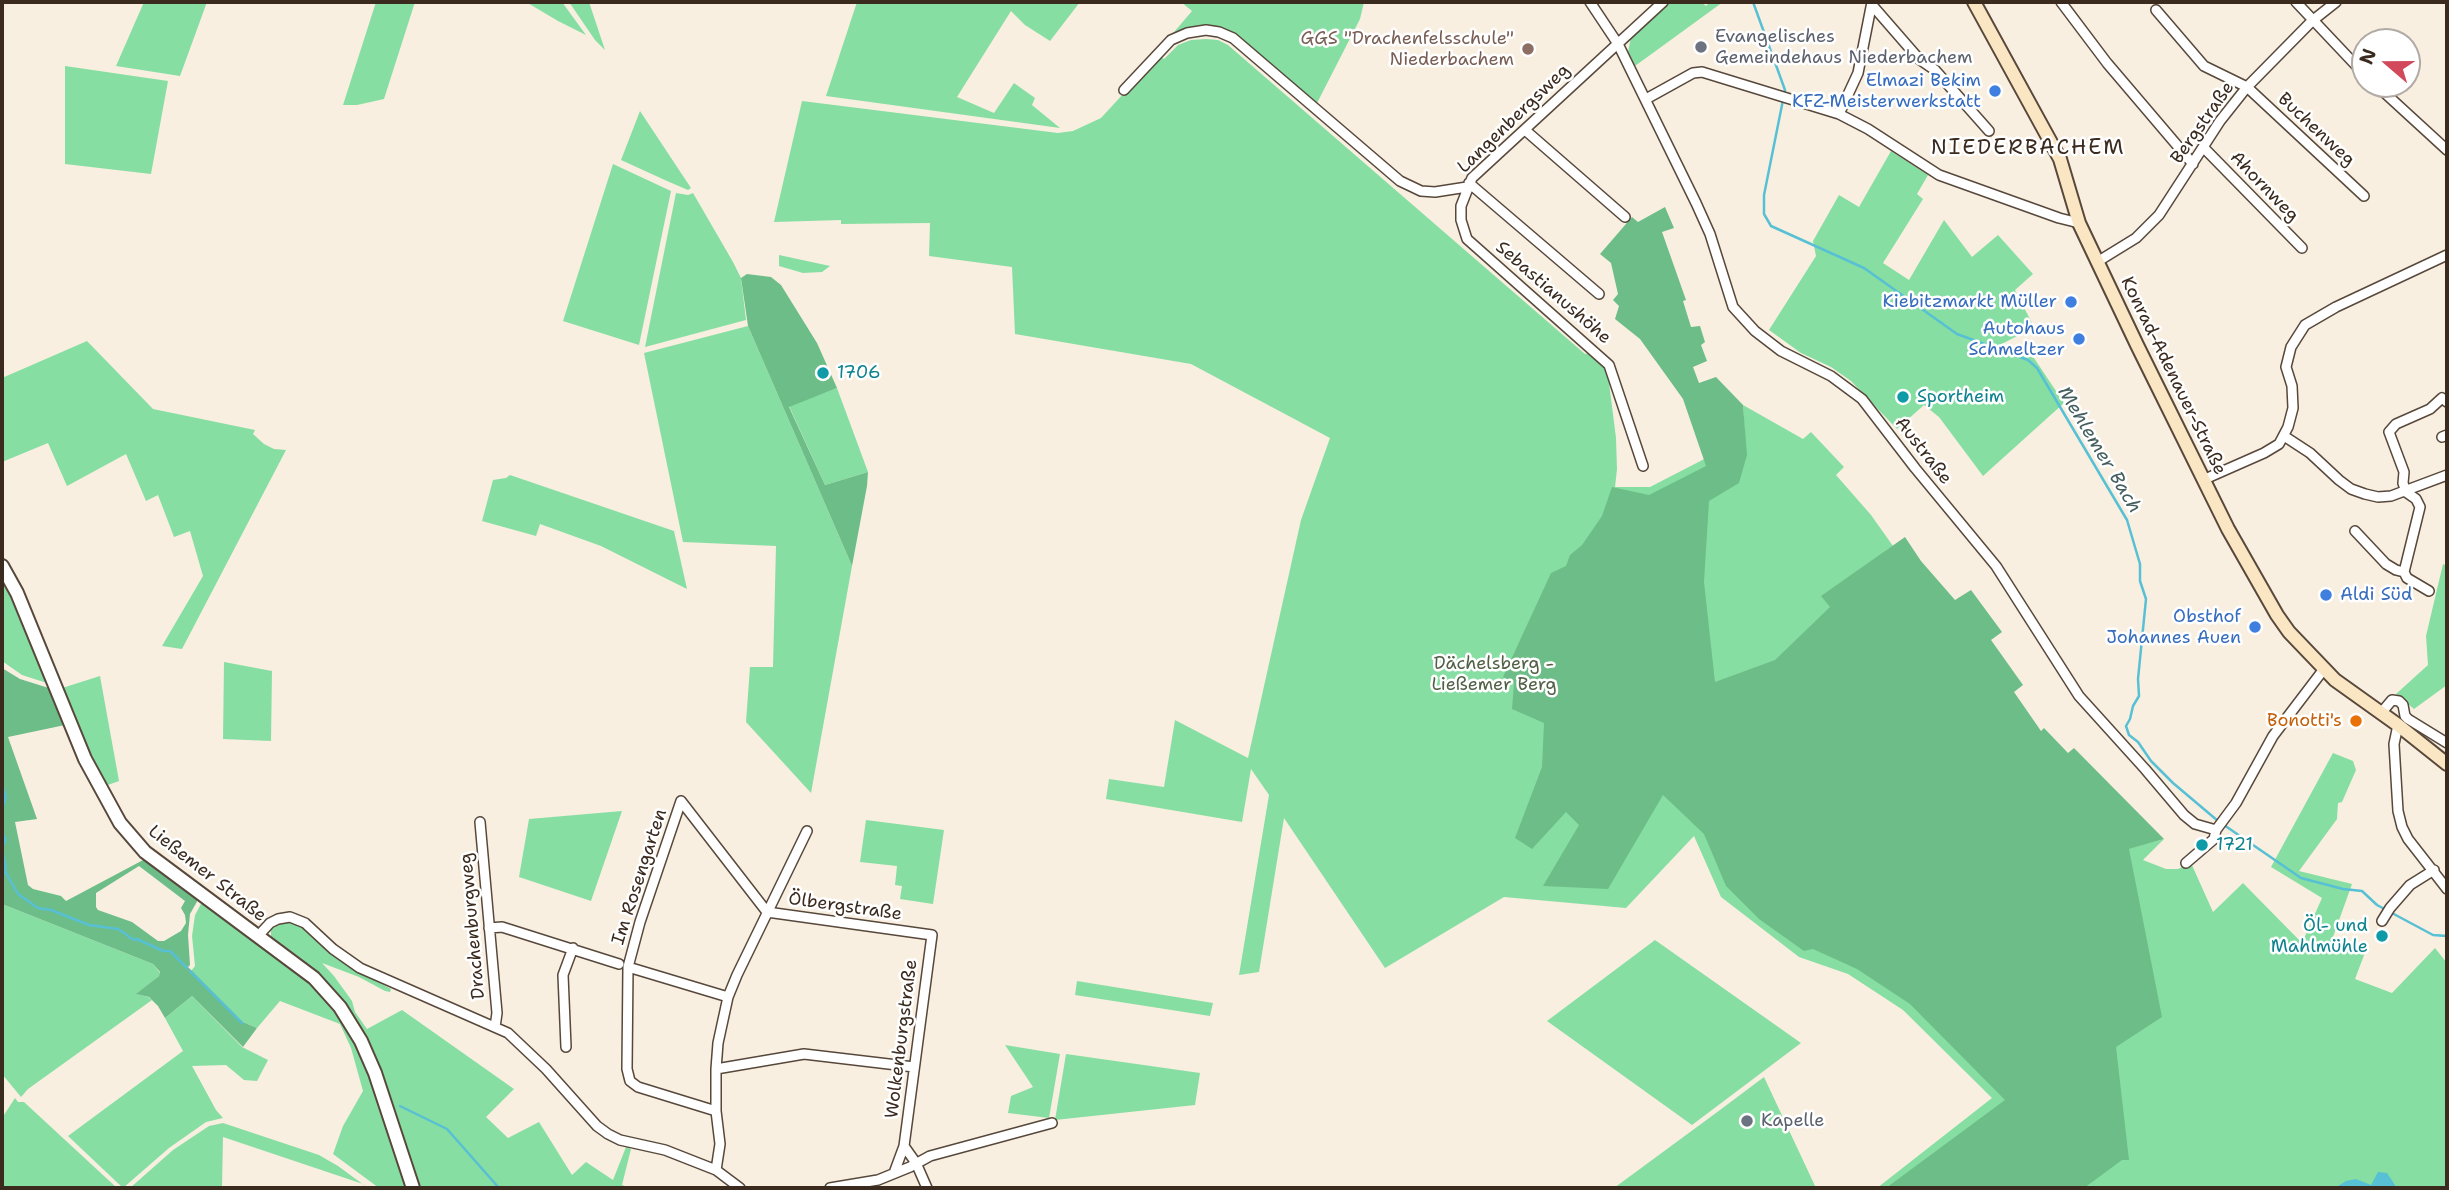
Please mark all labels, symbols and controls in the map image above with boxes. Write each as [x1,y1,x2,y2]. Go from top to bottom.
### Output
place label: Evangelisches Gemeindehaus Niederbachem [1715,26,1973,68]
place label: GGS "Drachenfelsschule" Niederbachem [1301,28,1514,70]
north arrow [2351,28,2421,98]
marker: Evangelisches Gemeindehaus Niederbachem [1693,39,1709,55]
marker: GGS "Drachenfelsschule" Niederbachem [1520,41,1536,57]
text: N [2353,45,2382,68]
street label: Langenbergsweg [1453,60,1575,178]
place label: Elmazi Bekim KFZ-Meisterwerkstatt [1792,70,1981,112]
street label: Bergstraße [2167,78,2239,168]
marker: Elmazi Bekim KFZ-Meisterwerkstatt [1987,83,2003,99]
street label: Buchenweg [2273,89,2359,171]
district label: NIEDERBACHEM [1932,136,2124,162]
street label: Ahornweg [2225,147,2303,227]
street label: Sebastianushöhe [1491,237,1615,349]
street label: Konrad-Adenauer-Straße [2116,273,2230,479]
place label: Kiebitzmarkt Müller [1882,291,2057,313]
marker: Kiebitzmarkt Müller [2063,294,2079,310]
place label: Autohaus Schmeltzer [1968,318,2065,360]
marker: Autohaus Schmeltzer [2071,331,2087,347]
place label: 1706 [837,362,881,384]
marker: 1706 [815,365,831,381]
water label: Mehlemer Bach [2052,382,2146,518]
place label: Sportheim [1917,386,2004,408]
marker: Sportheim [1895,389,1911,405]
street label: Austraße [1890,413,1956,489]
place label: Aldi Süd [2340,584,2412,606]
marker: Aldi Süd [2318,587,2334,603]
place label: Obsthof Johannes Auen [2106,606,2241,648]
marker: Obsthof Johannes Auen [2247,619,2263,635]
park label: Dächelsberg - Ließemer Berg [1431,653,1557,696]
place label: Bonotti's [2267,710,2342,732]
marker: Bonotti's [2348,713,2364,729]
street label: Im Rosengarten [608,806,672,948]
street label: Ließemer Straße [144,821,270,927]
place label: 1721 [2216,834,2253,856]
marker: 1721 [2194,837,2210,853]
street label: Drachenburgweg [456,852,490,1000]
street label: Ölbergstraße [787,888,903,926]
place label: Öl- und Mahlmühle [2271,915,2368,958]
marker: Öl- und Mahlmühle [2374,928,2390,944]
street label: Wolkenburgstraße [882,958,922,1120]
place label: Kapelle [1761,1110,1824,1132]
marker: Kapelle [1739,1113,1755,1129]

